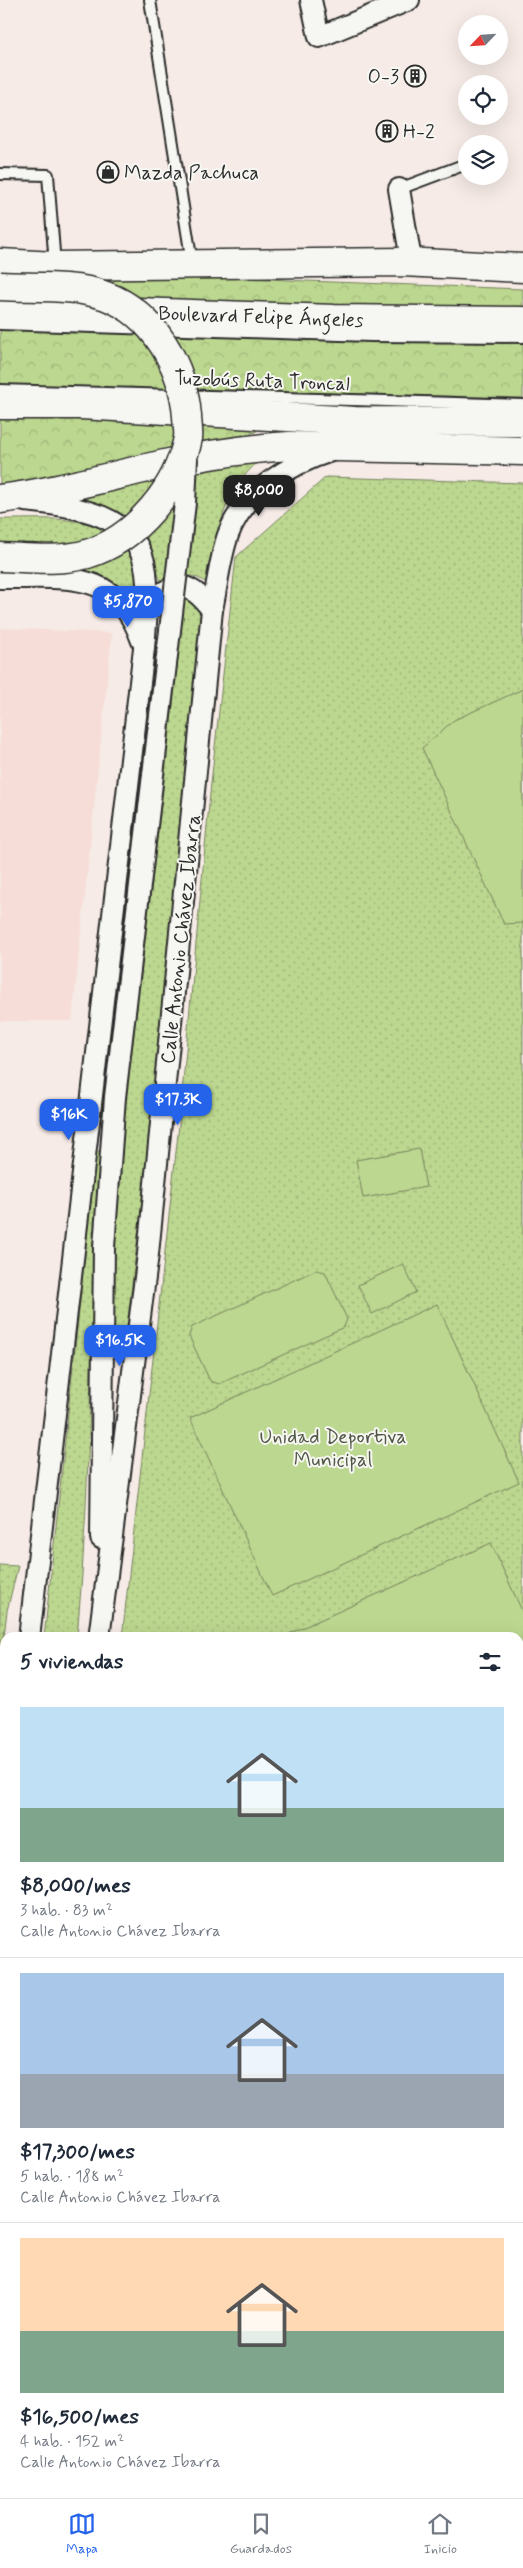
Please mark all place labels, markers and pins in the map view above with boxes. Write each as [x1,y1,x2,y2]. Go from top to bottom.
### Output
place label: O-3 [368,64,399,91]
building icon: O-3 [403,64,427,88]
building icon: H-2 [375,119,399,143]
place label: H-2 [403,119,435,146]
shop icon: Mazda Pachuca [96,160,120,184]
place label: Mazda Pachuca [124,160,259,187]
pin: $8,000 [218,474,300,517]
pin: $5,870 [87,586,169,628]
pin: $17.3K [137,1084,219,1126]
pin: $16K [39,1098,99,1141]
pin: $16.5K [79,1324,161,1367]

